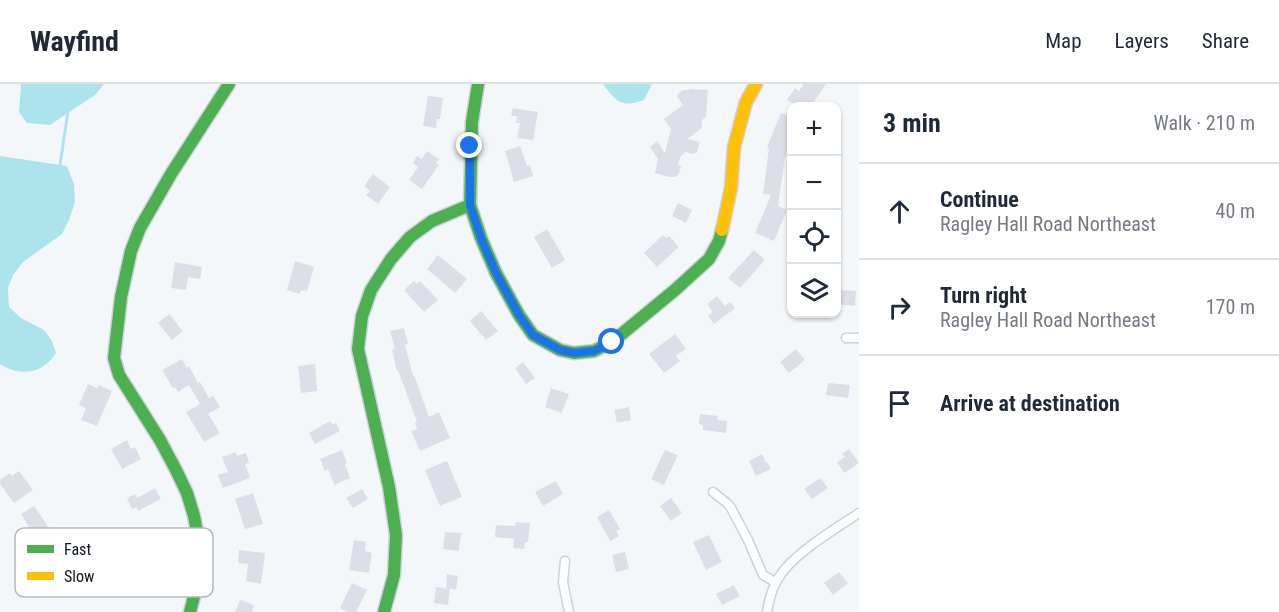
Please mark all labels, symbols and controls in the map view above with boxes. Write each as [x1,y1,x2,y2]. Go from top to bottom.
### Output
text: Wayfind [30,25,119,58]
text: Map [1045,29,1082,53]
text: Layers [1115,29,1169,53]
text: Share [1202,29,1249,53]
map controls [787,102,841,318]
button: + [787,102,841,156]
text: 3 min [883,108,941,138]
text: Walk · 210 m [1154,111,1255,135]
route end [456,132,482,158]
button: − [787,156,841,210]
text: Continue [940,187,1019,212]
icon: ahead [883,195,916,228]
text: 40 m [1216,199,1255,223]
button: locate [787,210,841,264]
text: Ragley Hall Road Northeast [940,212,1156,236]
button: layers [787,264,841,318]
text: Turn right [940,283,1027,308]
icon: right [883,291,916,324]
text: 170 m [1206,295,1255,319]
text: Ragley Hall Road Northeast [940,308,1156,332]
route start [598,328,624,354]
icon: arrive [883,387,916,420]
text: Arrive at destination [940,391,1120,416]
legend [15,528,213,597]
text: Fast [64,540,91,559]
text: Slow [64,567,94,586]

